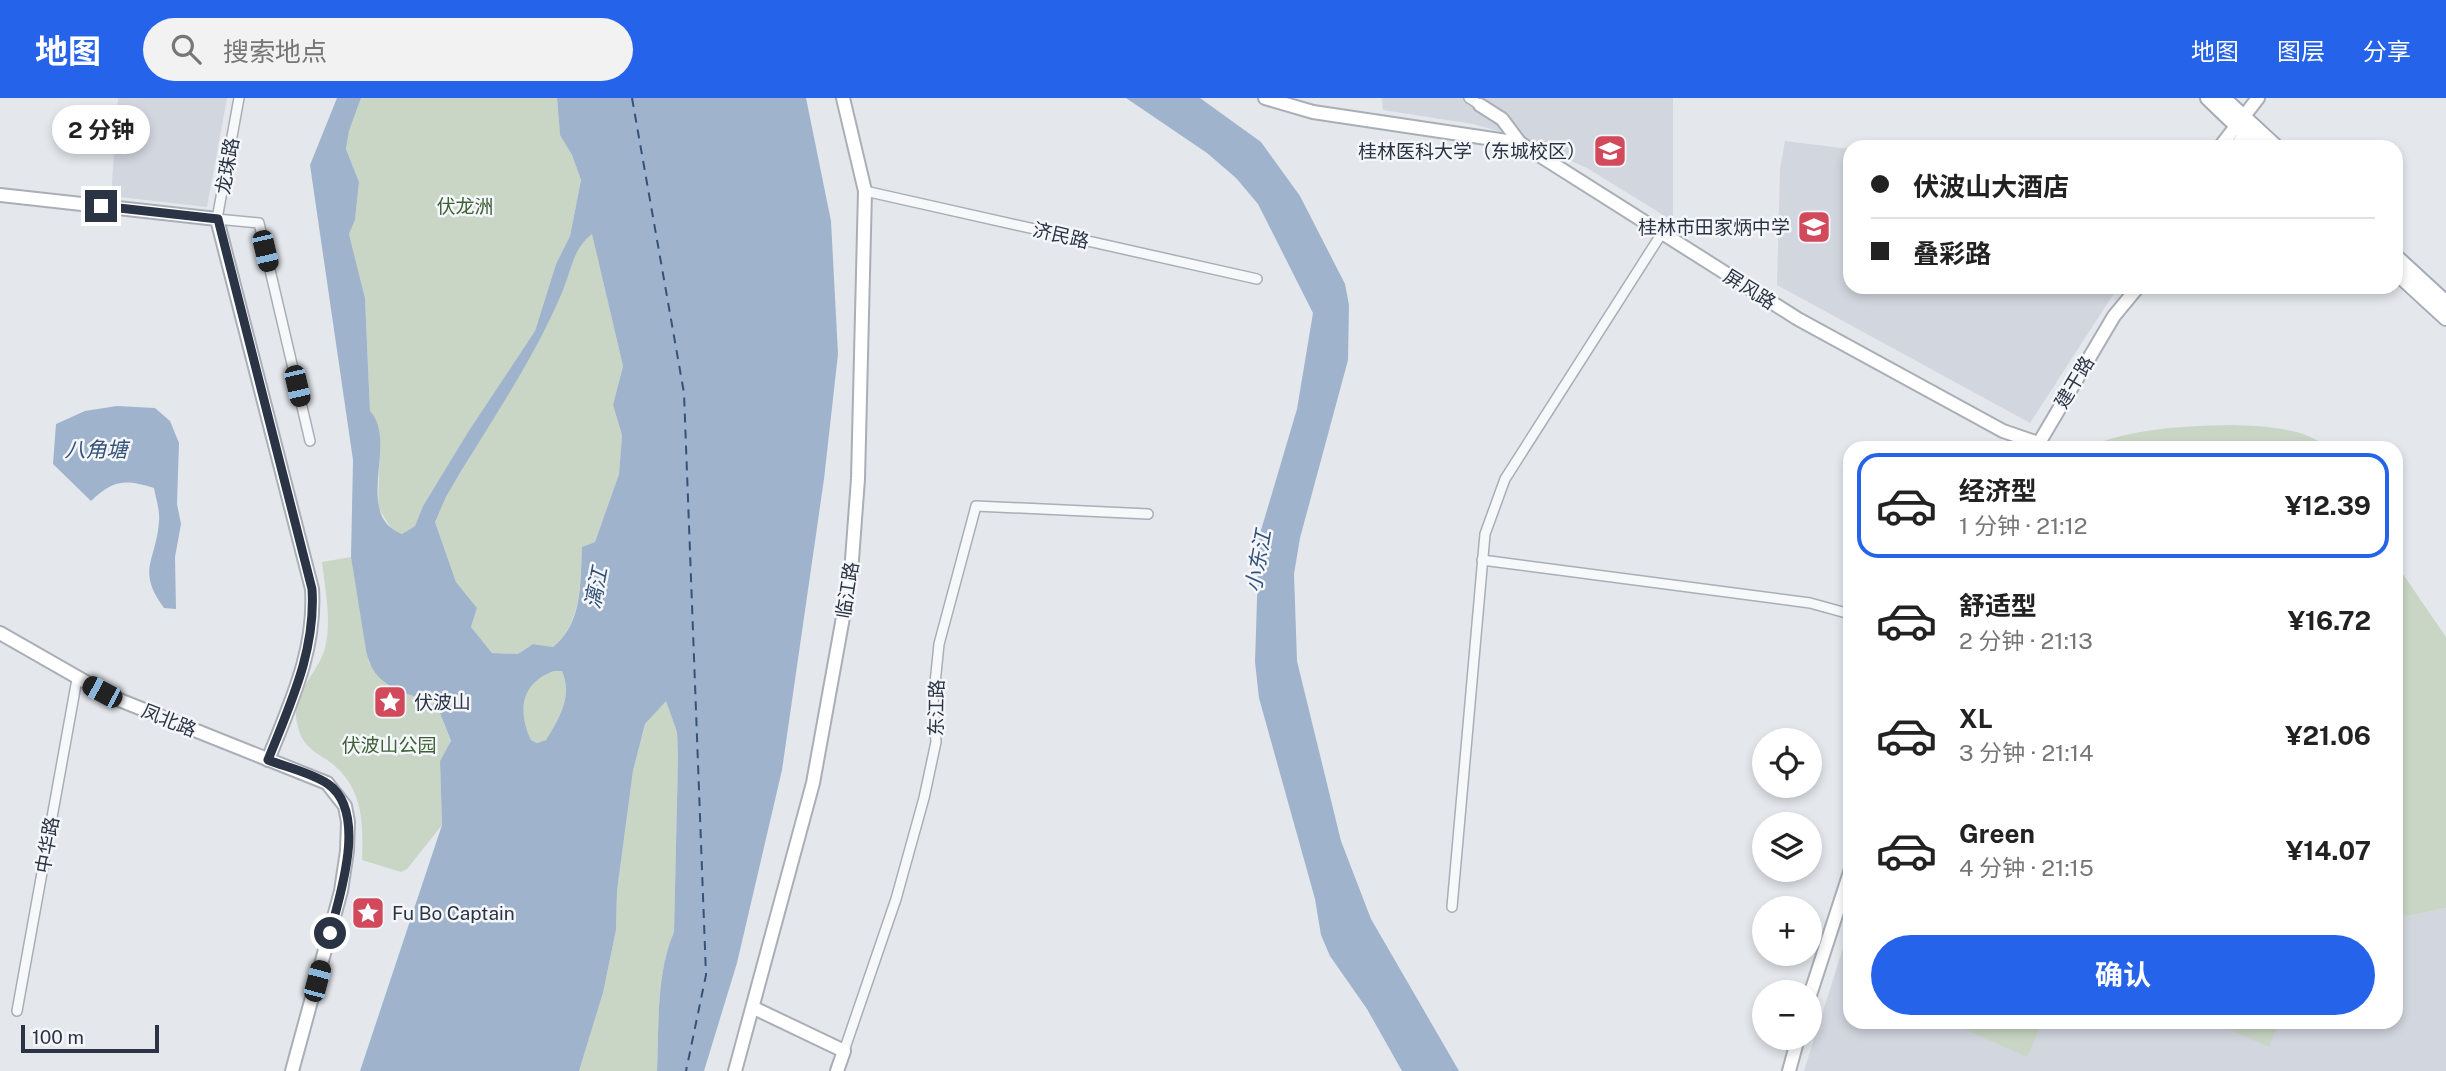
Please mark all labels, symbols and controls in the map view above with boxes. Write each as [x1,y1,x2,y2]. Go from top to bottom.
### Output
search box [143,18,633,81]
icon: search [167,30,205,68]
text: 地图 [35,32,101,70]
text: 搜索地点 [223,36,327,67]
text: 地图 [2191,37,2239,65]
text: 图层 [2277,37,2325,65]
text: 分享 [2363,37,2411,65]
callout: 2 分钟 [52,105,150,154]
text: 2 分钟 [68,116,134,143]
school or university icon: 桂林医科大学（东城校区） [1591,132,1629,170]
street label: 龙珠路 [211,136,243,196]
place label: 桂林医科大学（东城校区） [1358,140,1586,162]
text: 伏波山大酒店 [1913,171,2069,202]
route end [85,190,117,222]
park label: 伏龙洲 [436,195,494,217]
school or university icon: 桂林市田家炳中学 [1795,208,1833,246]
place label: 桂林市田家炳中学 [1638,216,1790,238]
street label: 济民路 [1031,218,1091,252]
car [251,228,280,274]
text: 叠彩路 [1913,238,1991,269]
street label: 屏风路 [1720,265,1780,313]
street label: 建干路 [2050,352,2098,412]
car [283,363,312,409]
water label: 八角塘 [65,437,130,462]
icon: car [1875,474,1938,537]
text: 经济型 [1959,475,2037,506]
text: ¥12.39 [2285,490,2371,521]
text: 1 分钟 · 21:12 [1959,512,2088,539]
water label: 小东江 [1240,526,1276,594]
street label: 临江路 [832,560,862,620]
water label: 漓江 [580,563,613,611]
icon: car [1875,589,1938,652]
text: 舒适型 [1959,590,2037,621]
text: ¥16.72 [2288,605,2371,636]
text: 2 分钟 · 21:13 [1959,627,2093,654]
car [79,673,126,711]
street label: 东江路 [925,679,947,737]
place icon: 伏波山 [371,683,409,721]
place label: 伏波山 [414,691,471,713]
street label: 凤北路 [138,699,200,741]
text: XL [1959,703,1993,734]
icon: car [1875,704,1938,767]
text: ¥21.06 [2285,720,2371,751]
map controls [1752,728,1822,1050]
button: locate [1752,728,1822,798]
park label: 伏波山公园 [341,734,437,756]
text: 3 分钟 · 21:14 [1959,739,2093,766]
button: layers [1752,812,1822,882]
street label: 中华路 [31,815,63,875]
text: Green [1959,818,2035,849]
icon: car [1875,819,1938,882]
text: ¥14.07 [2286,835,2371,866]
text: 4 分钟 · 21:15 [1959,854,2094,881]
place icon: Fu Bo Captain [349,894,387,932]
button: + [1752,896,1822,966]
place label: Fu Bo Captain [392,902,515,924]
route start [314,917,346,949]
button: 确认 [1871,935,2375,1015]
car [302,958,333,1004]
button: − [1752,980,1822,1050]
scale bar [21,1022,159,1054]
text: 100 m [32,1026,84,1048]

